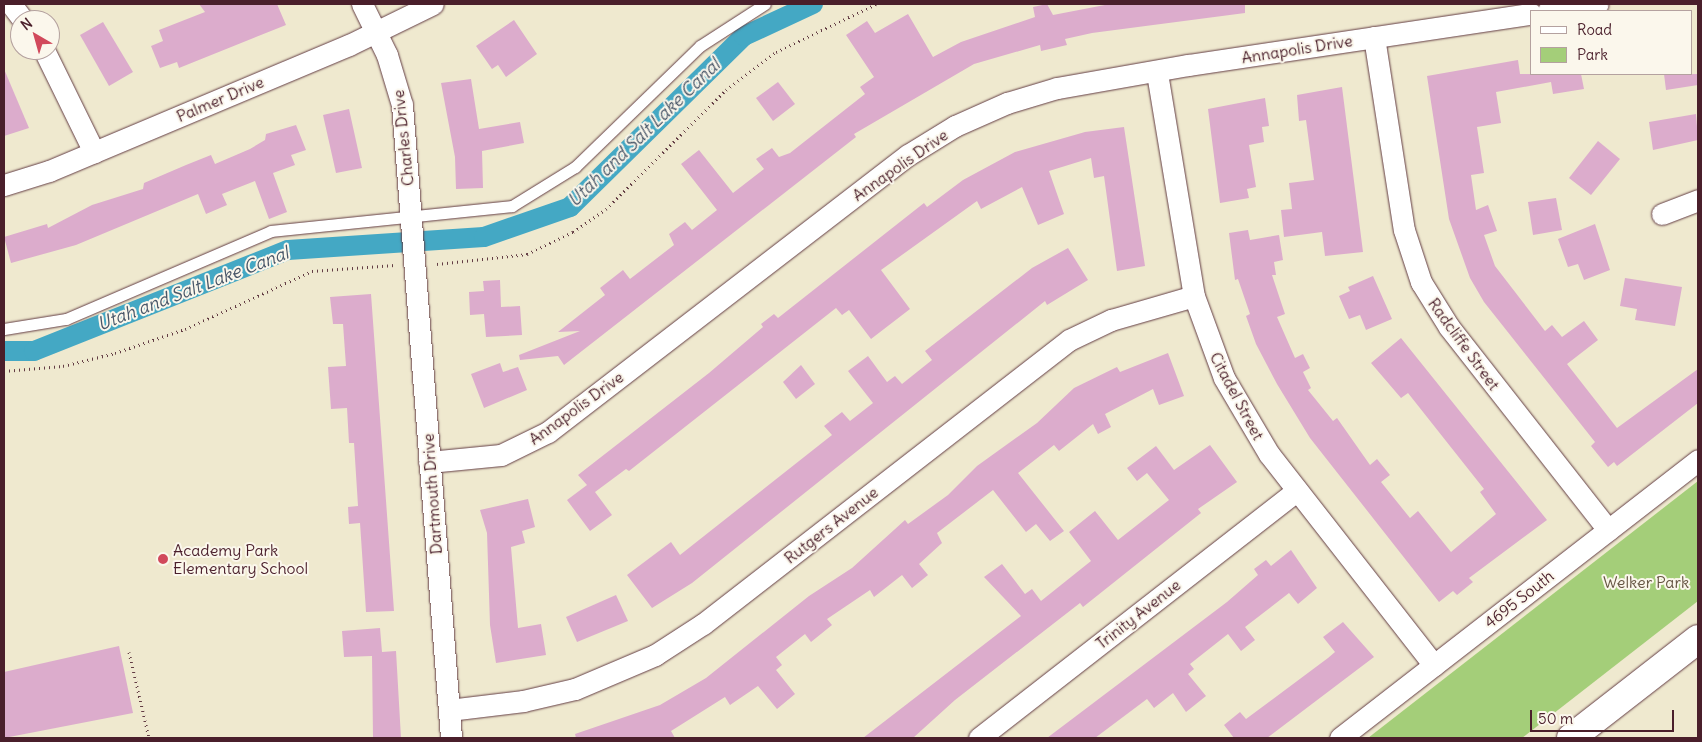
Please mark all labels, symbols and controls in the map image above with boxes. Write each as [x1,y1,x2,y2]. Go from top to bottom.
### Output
north arrow [10,10,60,60]
legend [1530,10,1692,75]
text: N [17,14,36,34]
text: Road [1577,20,1612,39]
street label: Annapolis Drive [1240,31,1354,67]
text: Park [1577,45,1608,64]
water label: Utah and Salt Lake Canal [563,55,725,211]
street label: Palmer Drive [174,72,266,126]
street label: Charles Drive [388,89,418,187]
street label: Annapolis Drive [849,125,951,205]
water label: Utah and Salt Lake Canal [94,243,292,335]
street label: Radcliffe Street [1424,294,1504,394]
street label: Citadel Street [1206,349,1268,443]
street label: Annapolis Drive [525,367,627,449]
street label: Dartmouth Drive [418,433,446,555]
street label: Rutgers Avenue [780,482,882,568]
place label: Academy Park Elementary School [173,540,308,578]
marker: Academy Park Elementary School [157,553,169,565]
street label: 4695 South [1481,566,1557,632]
park label: Welker Park [1603,572,1689,592]
street label: Trinity Avenue [1092,575,1184,653]
scale bar [1532,700,1676,732]
text: 50 m [1538,709,1573,728]

